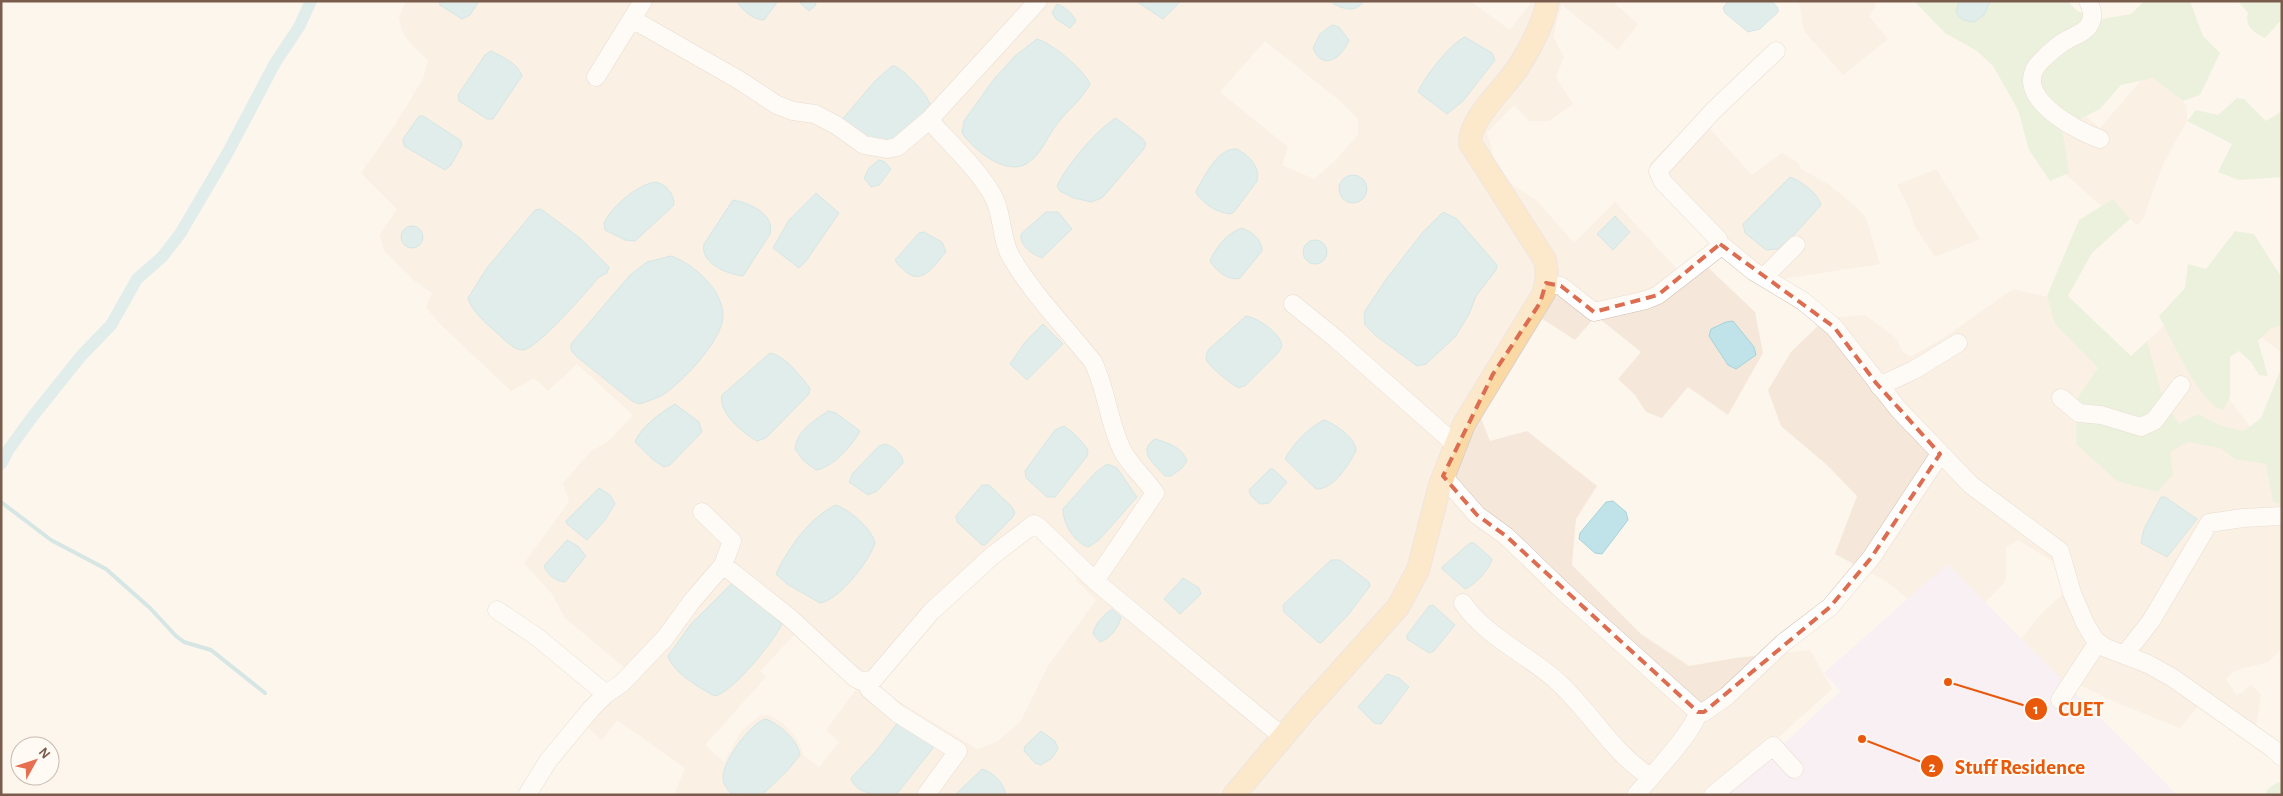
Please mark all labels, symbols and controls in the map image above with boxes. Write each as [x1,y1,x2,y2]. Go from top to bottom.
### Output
callout: CUET [2024,691,2114,727]
text: CUET [2058,699,2104,720]
text: 1 [2033,702,2039,717]
north arrow [10,736,60,786]
text: N [36,745,53,762]
callout: Stuff Residence [1920,748,2095,784]
text: Stuff Residence [1955,757,2085,778]
text: 2 [1928,760,1936,775]

